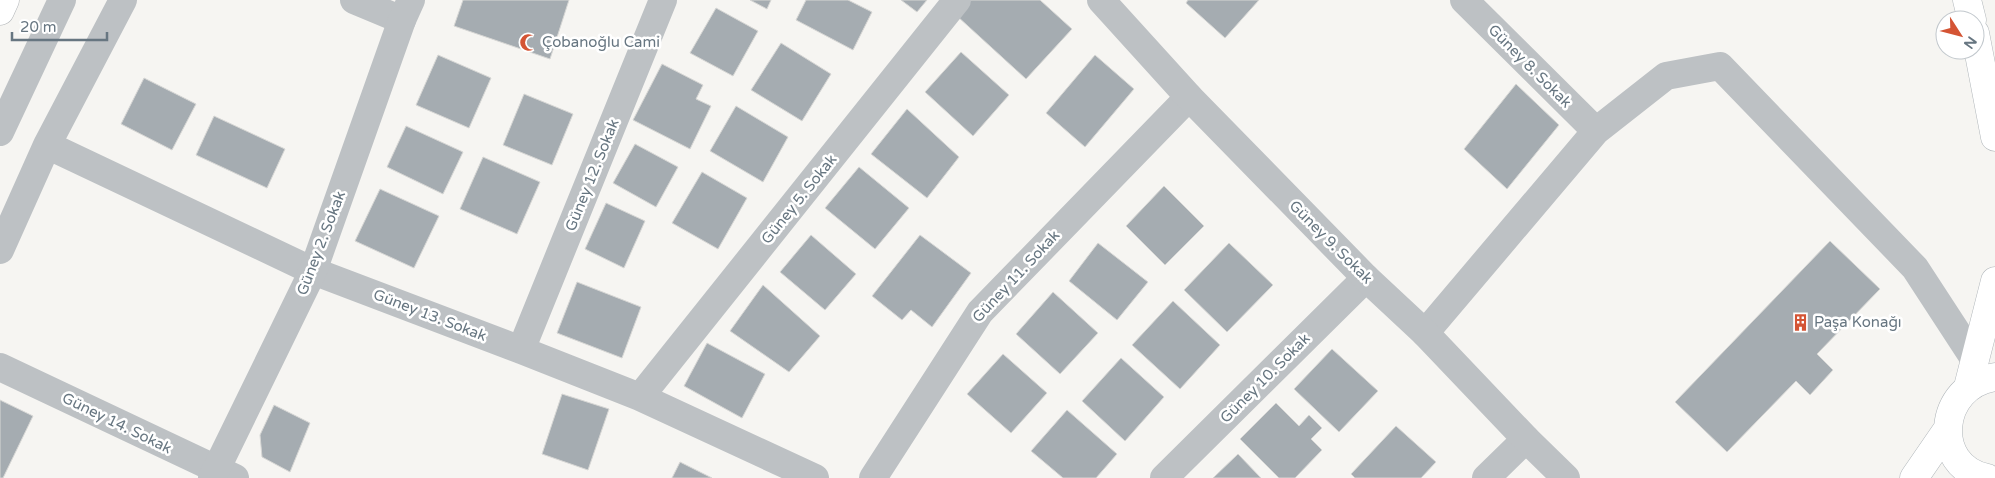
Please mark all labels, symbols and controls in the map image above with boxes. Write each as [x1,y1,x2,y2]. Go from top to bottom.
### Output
scale bar [12,10,108,42]
north arrow [1935,10,1985,60]
text: 20 m [20,18,57,36]
street label: Güney 8. Sokak [1485,21,1575,111]
mosque icon: Çobanoğlu Cami [518,32,538,52]
place label: Çobanoğlu Cami [542,33,660,51]
text: N [1960,33,1980,52]
street label: Güney 12. Sokak [561,116,623,234]
street label: Güney 5. Sokak [757,151,841,247]
street label: Güney 2. Sokak [293,188,349,298]
street label: Güney 9. Sokak [1286,197,1376,287]
street label: Güney 11. Sokak [969,226,1063,326]
street label: Güney 13. Sokak [371,285,489,345]
building icon: Paşa Konağı [1790,312,1810,332]
place label: Paşa Konağı [1814,313,1902,331]
street label: Güney 10. Sokak [1216,329,1314,427]
street label: Güney 14. Sokak [59,389,175,457]

